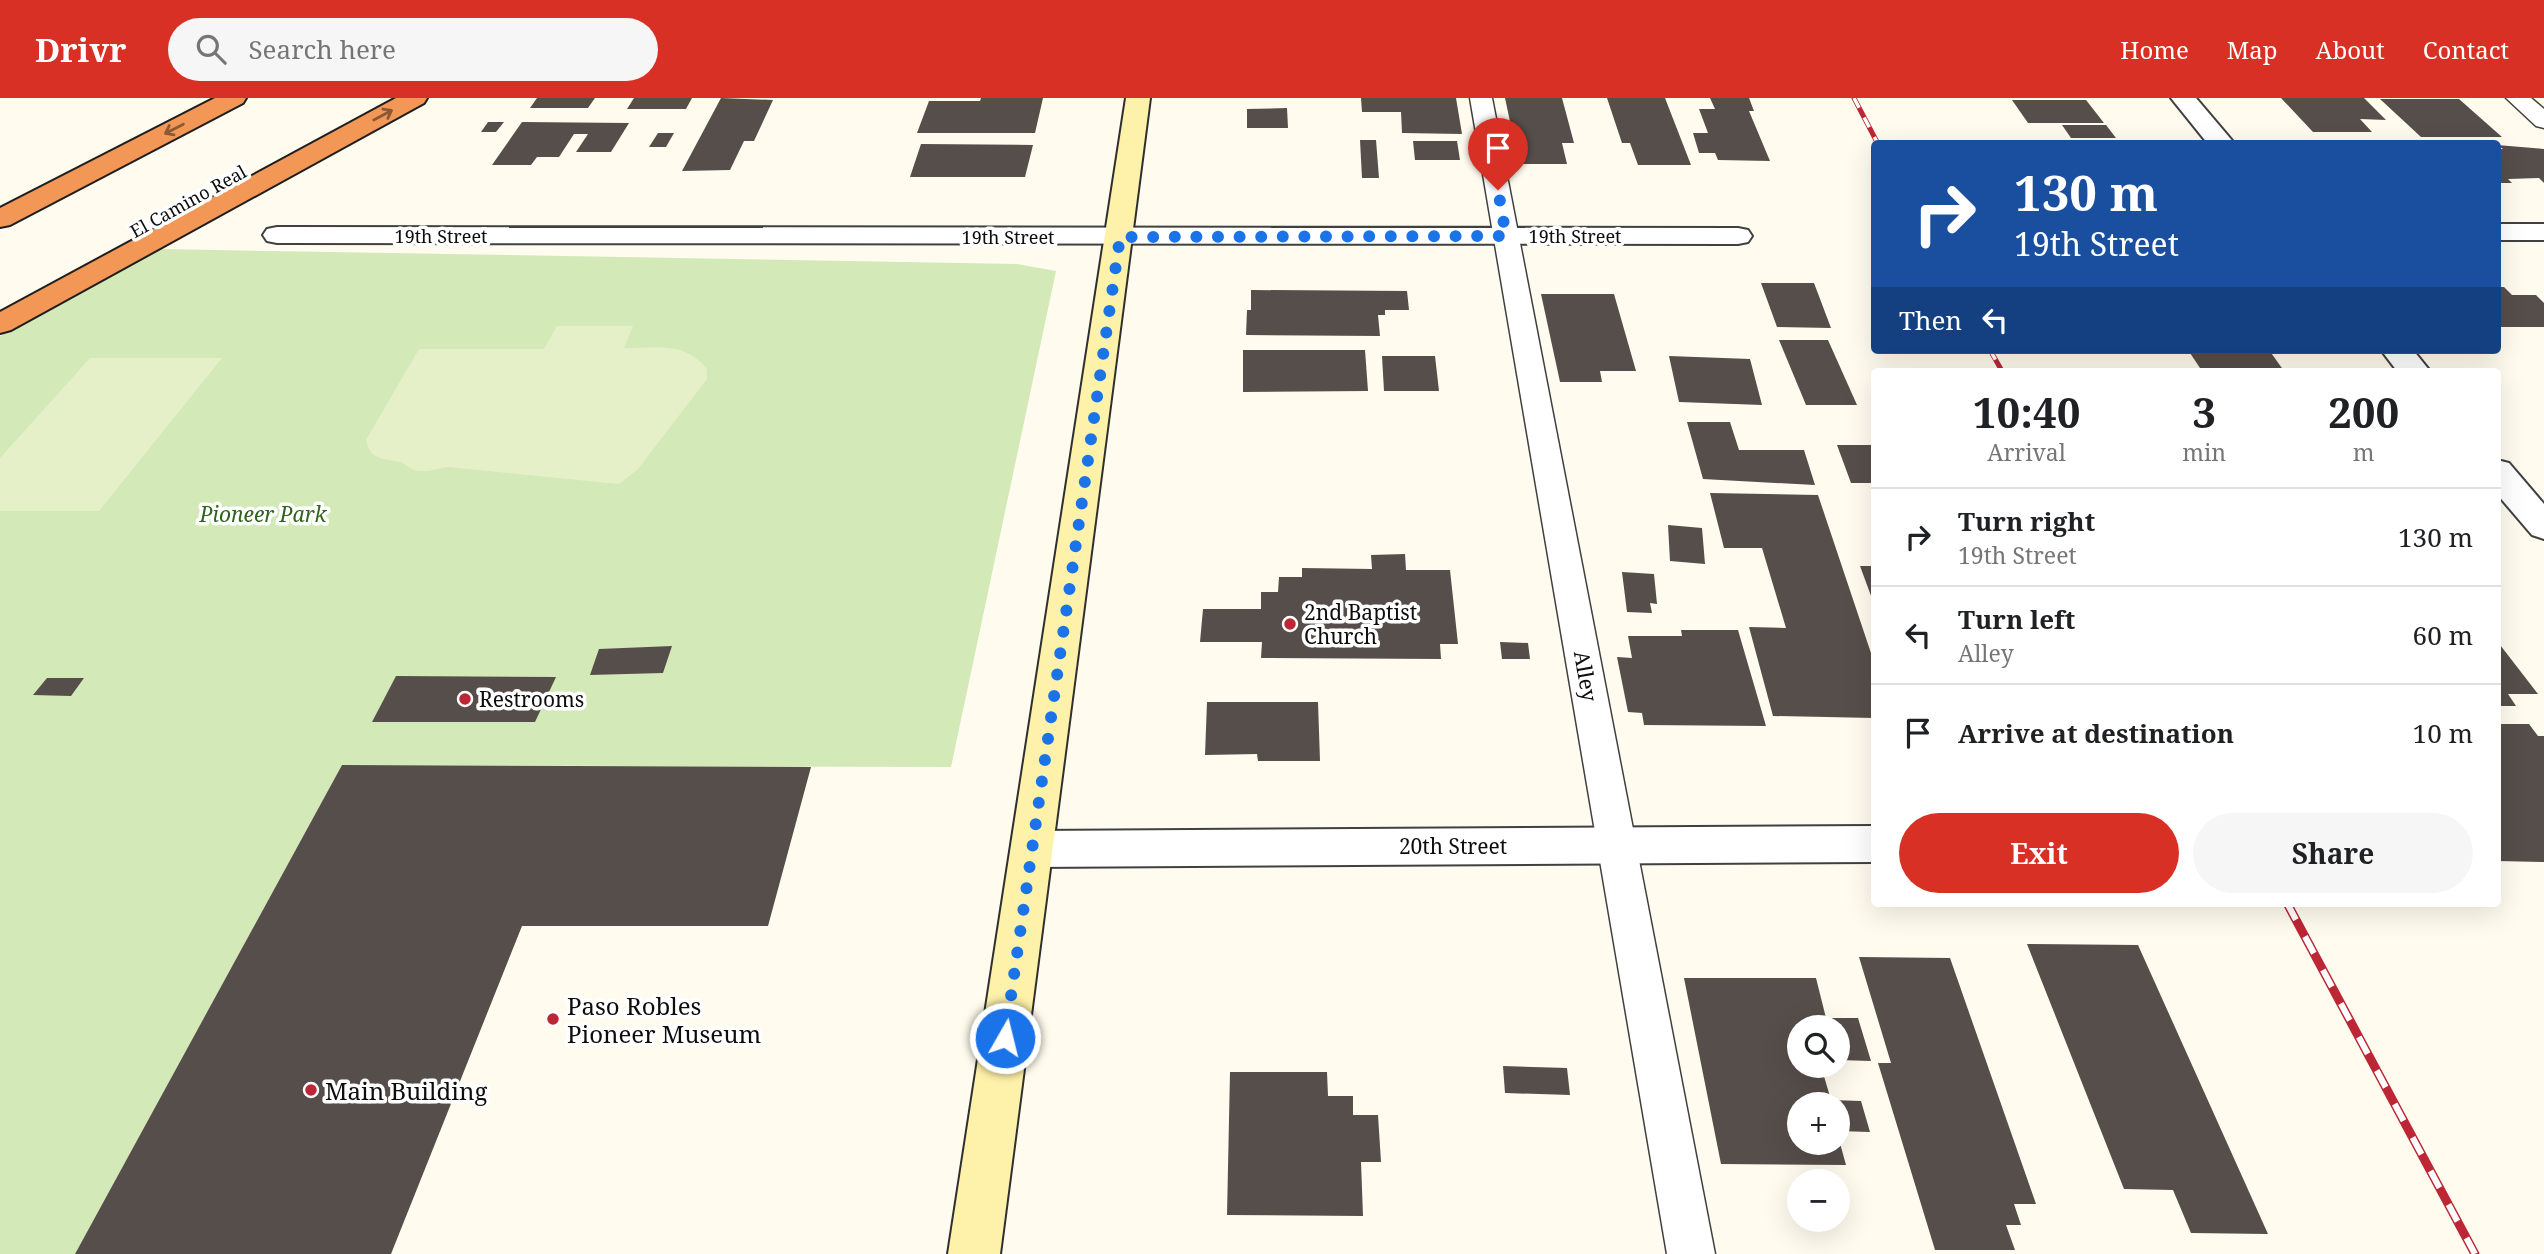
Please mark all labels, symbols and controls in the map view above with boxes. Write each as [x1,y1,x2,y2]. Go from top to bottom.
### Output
search box [168,18,658,81]
text: Drivr [35,27,126,72]
icon: search [192,30,230,68]
text: Search here [248,31,396,67]
text: Home [2120,33,2189,66]
text: Map [2227,33,2278,66]
text: About [2316,33,2385,66]
text: Contact [2423,33,2509,66]
one-way arrow [372,108,393,122]
pin [1468,118,1528,190]
one-way arrow [164,123,185,137]
icon: arrive [1479,129,1517,167]
street label: El Camino Real [126,159,251,243]
text: 130 m [2014,159,2158,225]
icon: right [1899,168,1990,259]
text: 19th Street [2014,222,2179,265]
street label: 19th Street [395,224,487,248]
street label: 19th Street [1529,224,1621,248]
street label: 19th Street [962,225,1054,249]
icon: left [1976,301,2014,339]
text: Then [1899,302,1962,338]
text: 10:40 [1973,383,2080,440]
text: 3 [2192,383,2216,440]
text: 200 [2328,383,2399,440]
text: Arrival [1987,436,2066,468]
text: min [2182,436,2226,468]
text: m [2353,436,2374,468]
park label: Pioneer Park [199,500,328,528]
text: Turn right [1958,503,2095,539]
icon: right [1899,518,1937,556]
text: 130 m [2398,519,2473,555]
text: 19th Street [1958,539,2077,571]
place label: 2nd Baptist Church [1304,598,1417,650]
text: Turn left [1958,601,2075,637]
marker: 2nd Baptist Church [1282,616,1298,632]
icon: left [1899,616,1937,654]
text: 60 m [2413,617,2473,653]
text: Alley [1958,637,2014,669]
street label: Alley [1568,648,1604,704]
place label: Restrooms [479,685,584,713]
marker: Restrooms [457,691,473,707]
icon: arrive [1899,714,1937,752]
text: Arrive at destination [1958,715,2234,751]
text: 10 m [2413,715,2473,751]
button: Exit [1899,813,2179,893]
button: Share [2193,813,2473,893]
street label: 20th Street [1399,832,1507,860]
place label: Paso Robles Pioneer Museum [567,989,761,1050]
position arrow [968,1001,1042,1075]
marker: Paso Robles Pioneer Museum [545,1011,561,1027]
map controls [1787,1015,1850,1232]
button: search [1787,1015,1850,1078]
place label: Main Building [325,1074,487,1107]
marker: Main Building [303,1082,319,1098]
button: + [1787,1092,1850,1155]
button: − [1787,1169,1850,1232]

